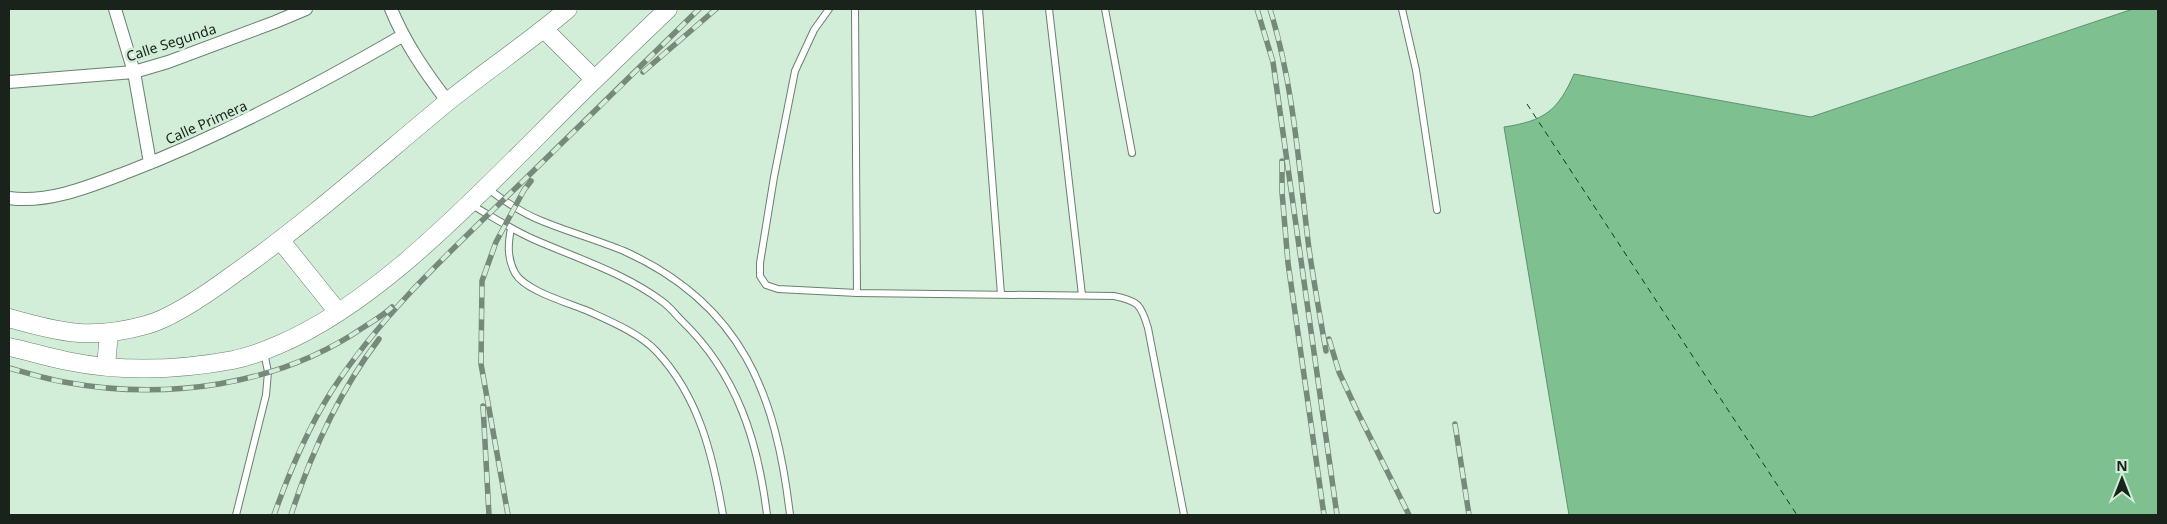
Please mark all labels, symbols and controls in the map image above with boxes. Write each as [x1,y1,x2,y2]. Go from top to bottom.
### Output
street label: Calle Segunda [124,19,218,65]
street label: Calle Primera [162,95,250,149]
north arrow [2097,454,2147,504]
text: N [2116,456,2128,475]

